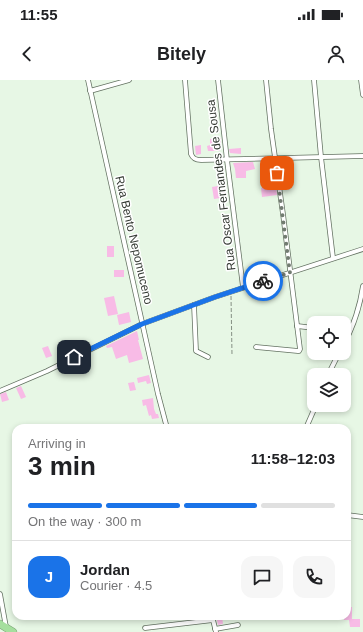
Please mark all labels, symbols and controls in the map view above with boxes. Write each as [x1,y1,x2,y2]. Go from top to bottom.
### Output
text: 11:55 [20,6,58,23]
icon: back [16,43,38,65]
icon: person [325,43,347,65]
text: Bitely [157,44,206,64]
street label: Rua Oscar Fernandes de Sousa [204,98,238,271]
pin [260,156,294,190]
icon: bag [266,162,288,184]
street label: Rua Bento Nepomuceno [112,174,156,306]
courier [243,261,283,301]
icon: bike [252,270,274,292]
map controls [307,316,351,412]
button: locate [307,316,351,360]
pin [57,340,91,374]
icon: home [63,346,85,368]
button: layers [307,368,351,412]
text: Arriving in [28,436,86,451]
text: 11:58–12:03 [251,450,335,467]
text: 3 min [28,451,96,481]
text: On the way · 300 m [28,514,141,529]
button: chat [241,556,283,598]
button: phone [293,556,335,598]
text: Jordan [80,561,130,578]
text: J [45,568,53,585]
text: Courier · 4.5 [80,578,152,593]

